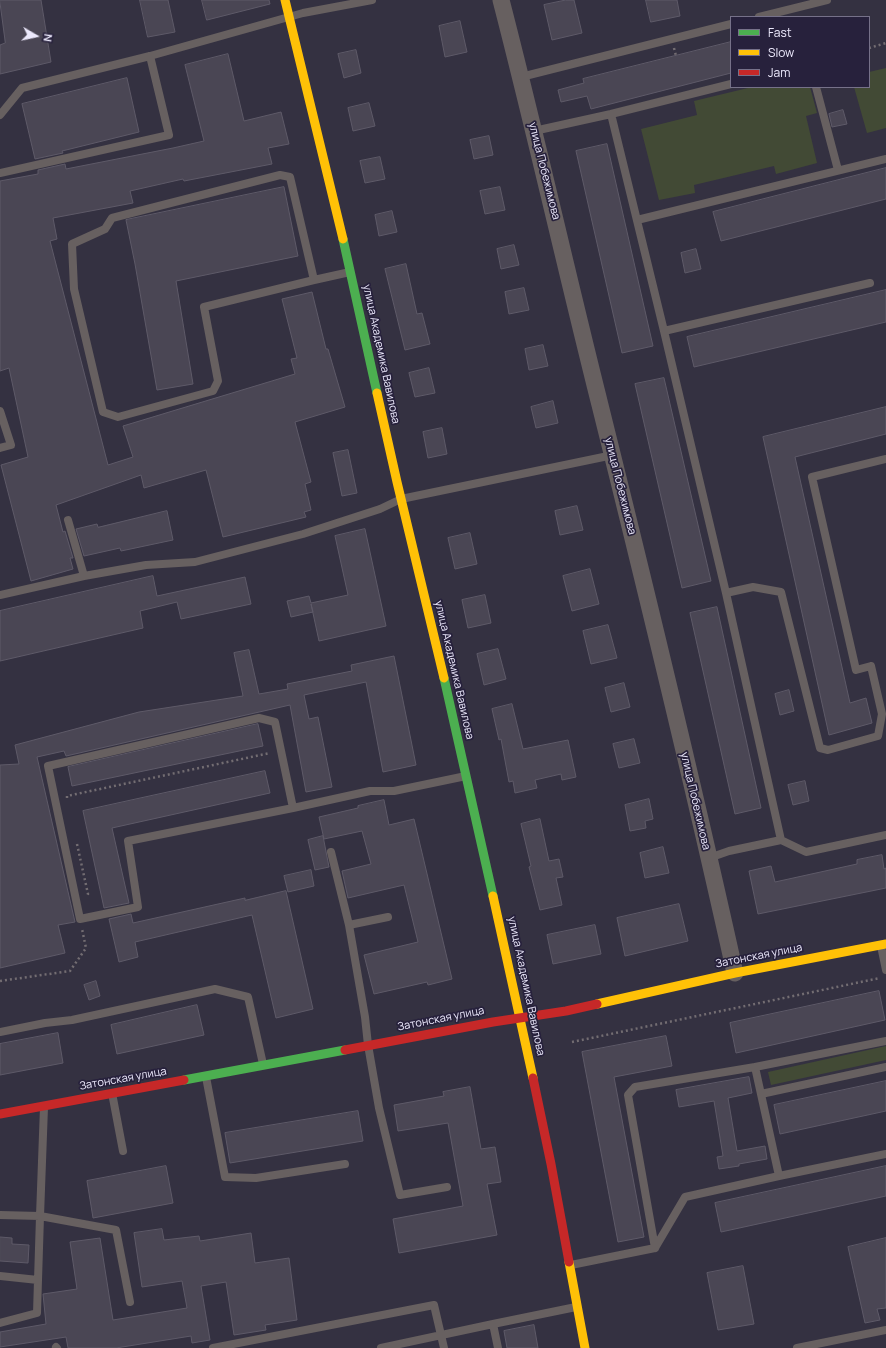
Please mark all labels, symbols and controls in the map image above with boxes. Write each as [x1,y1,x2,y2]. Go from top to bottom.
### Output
north arrow [16,16,56,56]
legend [730,16,870,88]
text: Fast [768,24,792,41]
text: N [40,33,56,43]
text: Slow [768,44,794,61]
text: Jam [768,64,790,81]
street label: улица Побежимова [525,121,563,221]
street label: улица Академика Вавилова [360,283,402,425]
street label: улица Побежимова [601,436,639,536]
street label: улица Академика Вавилова [432,599,476,741]
street label: улица Побежимова [677,751,713,851]
street label: улица Академика Вавилова [505,915,547,1057]
street label: Затонская улица [714,941,804,971]
street label: Затонская улица [396,1004,486,1034]
street label: Затонская улица [78,1065,168,1093]

